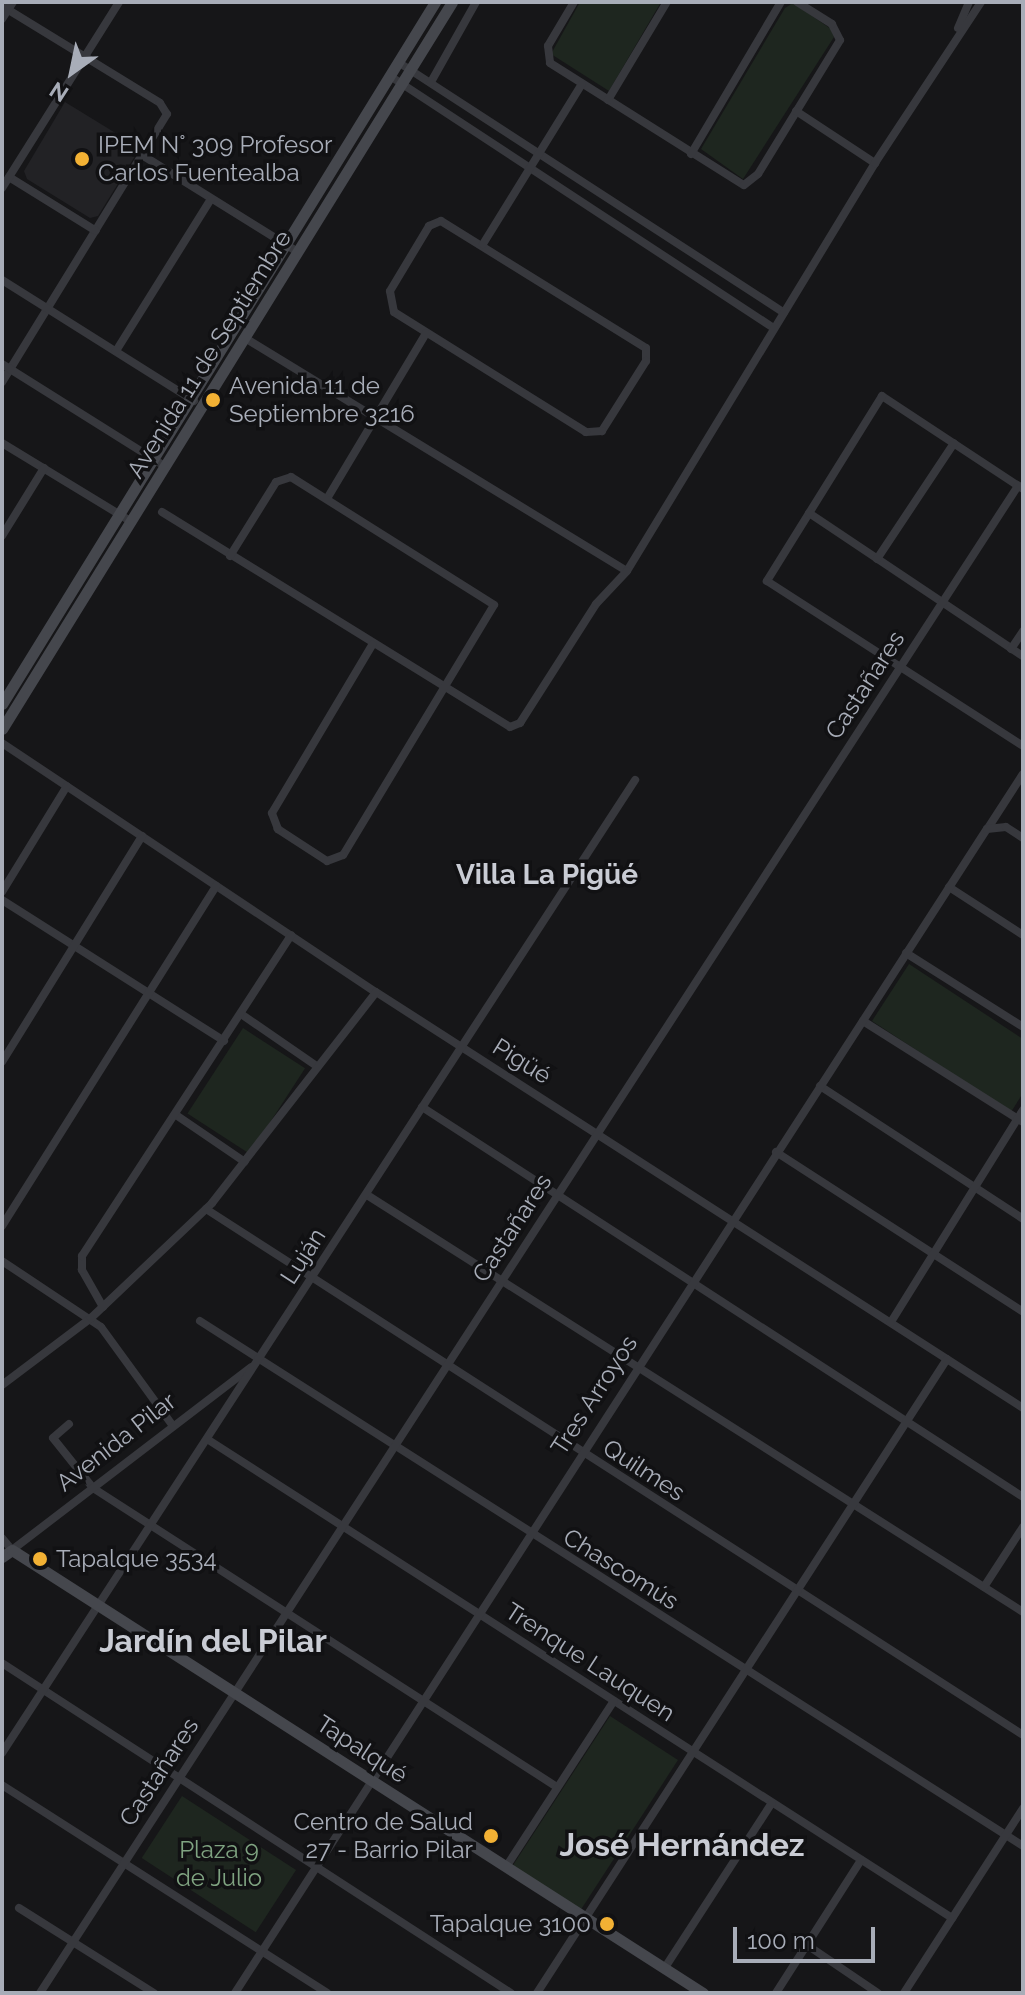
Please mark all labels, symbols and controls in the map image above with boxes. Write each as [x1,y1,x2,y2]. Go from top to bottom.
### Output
north arrow [32,32,112,112]
text: N [45,77,73,108]
place label: IPEM N° 309 Profesor Carlos Fuentealba [98,131,332,187]
marker: IPEM N° 309 Profesor Carlos Fuentealba [73,150,91,168]
street label: Avenida 11 de Septiembre [121,225,297,483]
place label: Avenida 11 de Septiembre 3216 [229,372,415,428]
marker: Avenida 11 de Septiembre 3216 [204,391,222,409]
street label: Castañares [819,626,911,744]
district label: Villa La Pigüé [456,858,638,892]
street label: Pigüé [488,1032,556,1090]
street label: Castañares [466,1169,558,1287]
street label: Luján [274,1223,332,1289]
street label: Tres Arroyos [545,1330,643,1460]
street label: Avenida Pilar [51,1387,181,1497]
street label: Quilmes [598,1433,690,1507]
street label: Chascomús [558,1522,684,1616]
place label: Tapalque 3534 [56,1545,217,1573]
marker: Tapalque 3534 [31,1550,49,1568]
street label: Trenque Lauquen [500,1596,680,1728]
district label: Jardín del Pilar [99,1622,327,1660]
street label: Tapalqué [311,1709,413,1789]
street label: Castañares [113,1713,205,1831]
place label: Centro de Salud 27 - Barrio Pilar [294,1808,473,1864]
marker: Centro de Salud 27 - Barrio Pilar [480,1825,502,1847]
district label: José Hernández [560,1826,804,1864]
park label: Plaza 9 de Julio [176,1836,262,1892]
place label: Tapalque 3100 [430,1910,591,1938]
scale bar [737,1911,879,1961]
marker: Tapalque 3100 [598,1915,616,1933]
text: 100 m [747,1926,815,1955]

